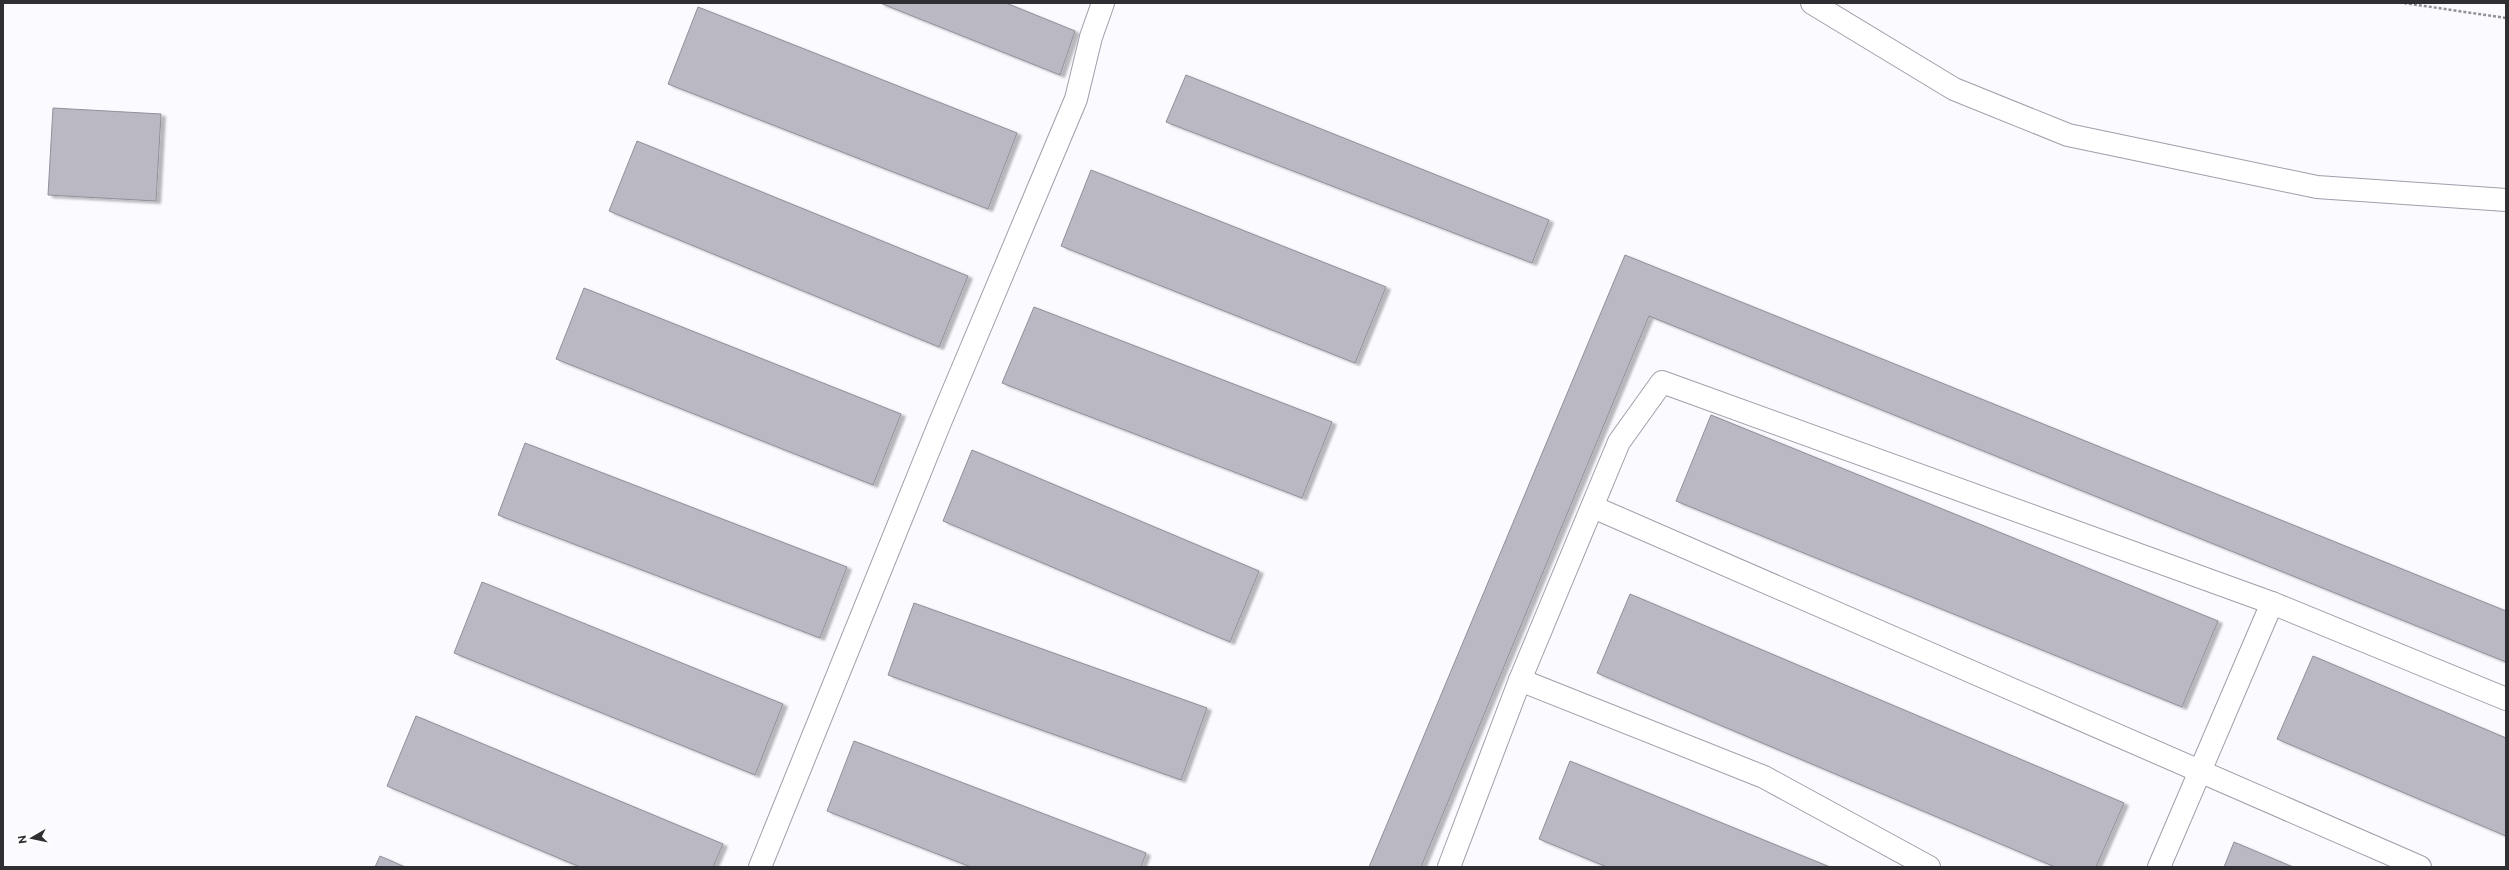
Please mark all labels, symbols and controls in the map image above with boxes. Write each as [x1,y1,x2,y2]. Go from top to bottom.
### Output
north arrow [12,818,52,858]
text: N [15,835,29,845]

